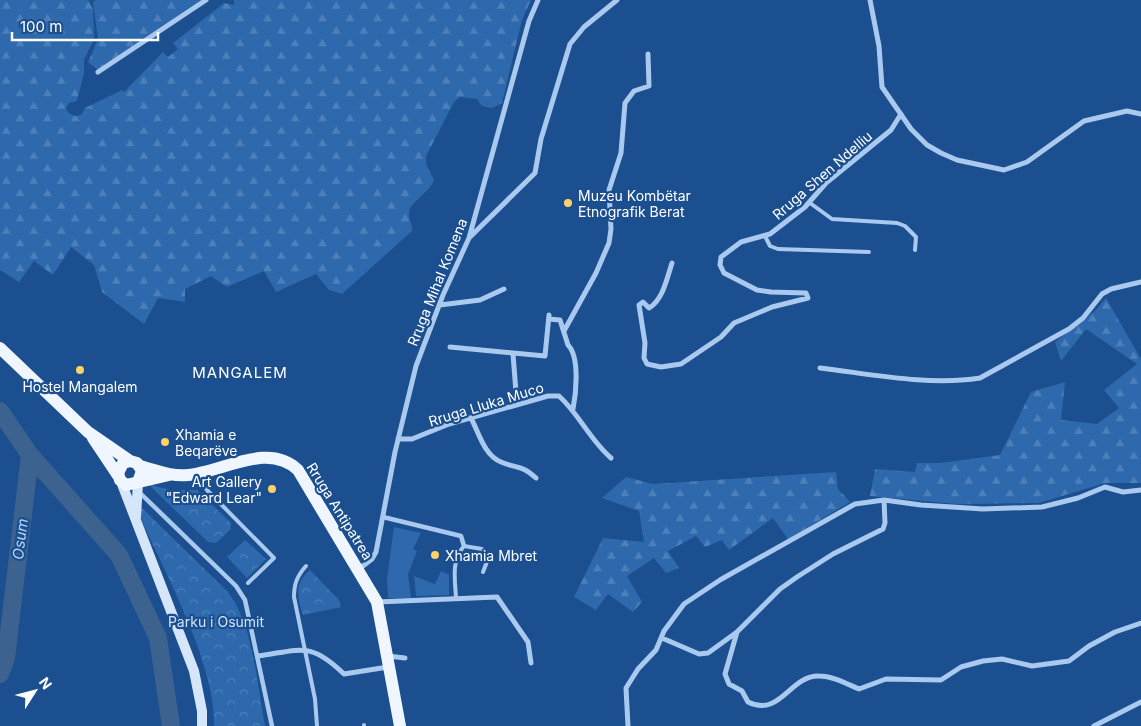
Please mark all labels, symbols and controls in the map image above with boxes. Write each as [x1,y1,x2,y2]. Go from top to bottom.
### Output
scale bar [12,10,159,42]
text: 100 m [20,17,62,36]
street label: Rruga Shen Ndelliu [769,127,875,223]
place label: Muzeu Kombëtar Etnografik Berat [578,187,691,220]
marker: Muzeu Kombëtar Etnografik Berat [562,197,574,209]
street label: Rruga Mihal Komena [404,216,470,348]
district label: MANGALEM [192,363,288,382]
marker: Hostel Mangalem [74,364,86,376]
place label: Hostel Mangalem [22,378,138,395]
street label: Rruga Lluka Muco [426,378,546,430]
place label: Xhamia e Beqarëve [175,426,237,459]
marker: Xhamia e Beqarëve [159,436,171,448]
street label: Rruga Antipatrea [303,459,377,563]
place label: Art Gallery "Edward Lear" [166,473,262,506]
marker: Art Gallery "Edward Lear" [266,483,278,495]
water label: Osum [8,517,32,561]
place label: Xhamia Mbret [445,547,538,564]
marker: Xhamia Mbret [429,549,441,561]
park label: Parku i Osumit [168,613,264,630]
north arrow [10,666,60,716]
text: N [36,674,56,692]

